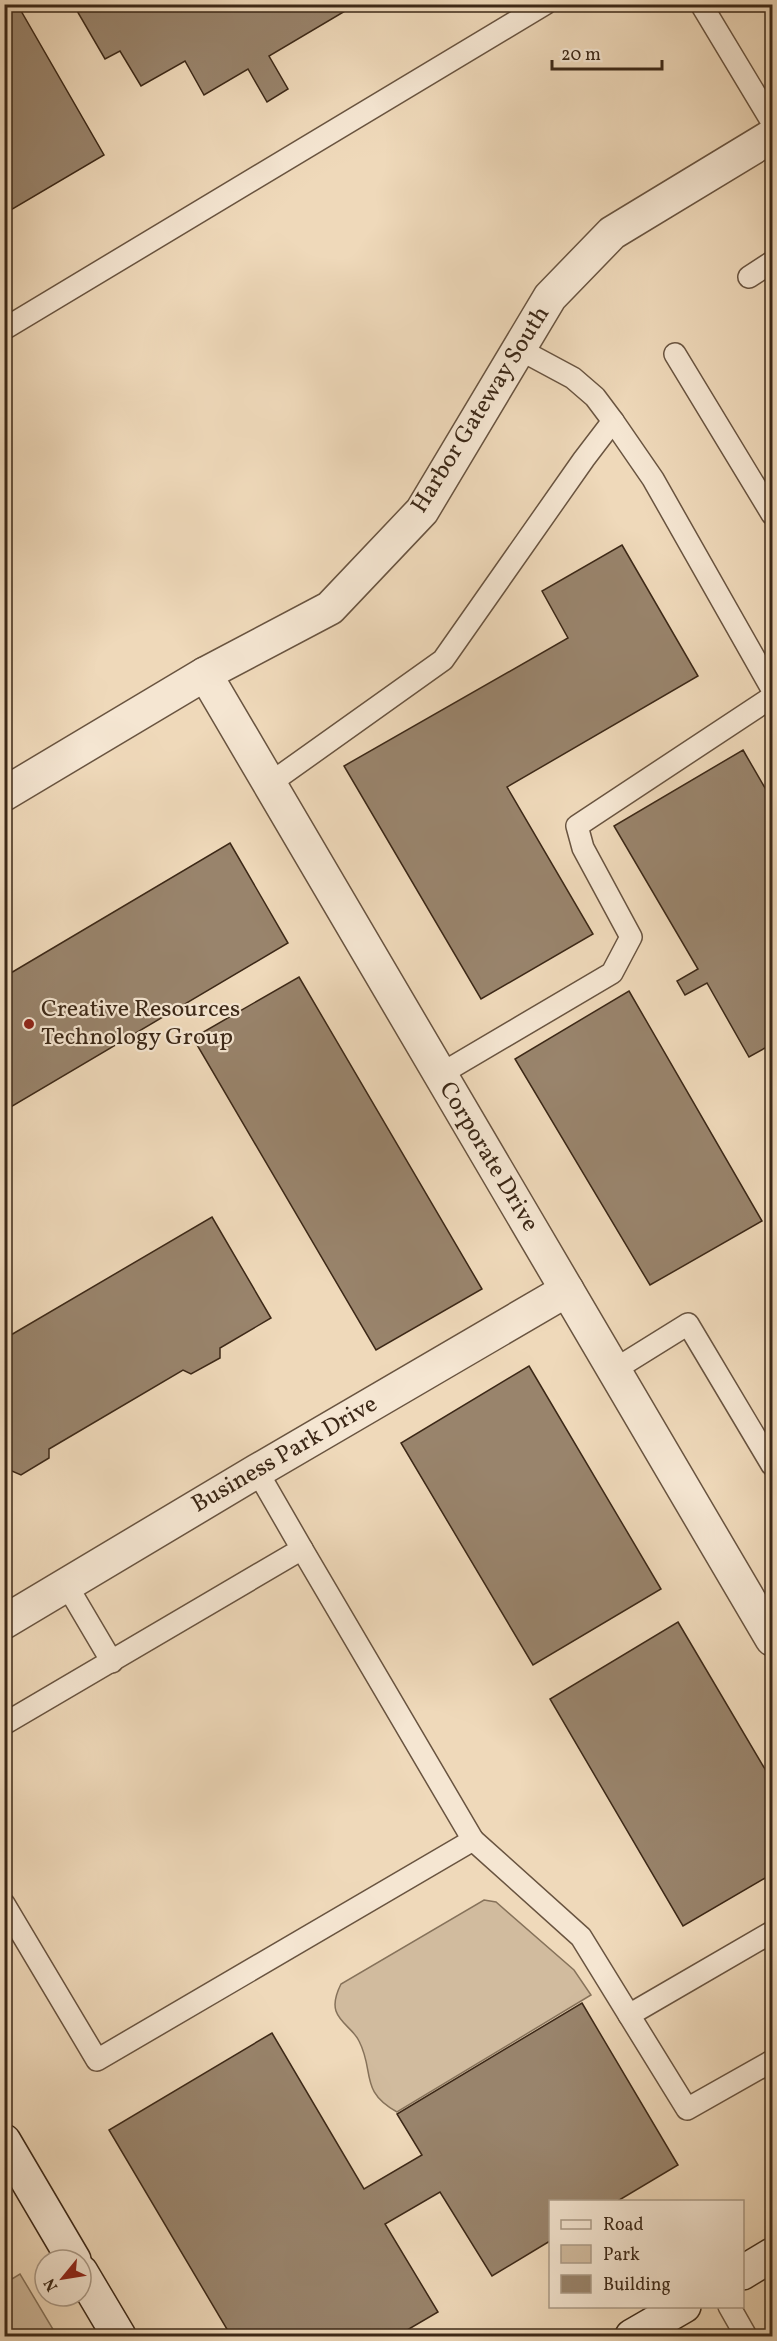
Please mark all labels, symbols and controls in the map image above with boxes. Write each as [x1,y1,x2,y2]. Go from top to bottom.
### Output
scale bar [552,33,662,71]
text: 20 m [561,43,601,68]
street label: Harbor Gateway South [403,300,559,520]
place label: Creative Resources Technology Group [41,993,240,1055]
marker: Creative Resources Technology Group [22,1017,36,1031]
street label: Corporate Drive [430,1076,546,1238]
street label: Business Park Drive [186,1388,384,1522]
legend [549,2200,744,2308]
text: Road [603,2213,644,2238]
text: Park [603,2243,640,2268]
north arrow [33,2248,93,2308]
text: Building [603,2273,671,2298]
text: N [39,2274,64,2295]

